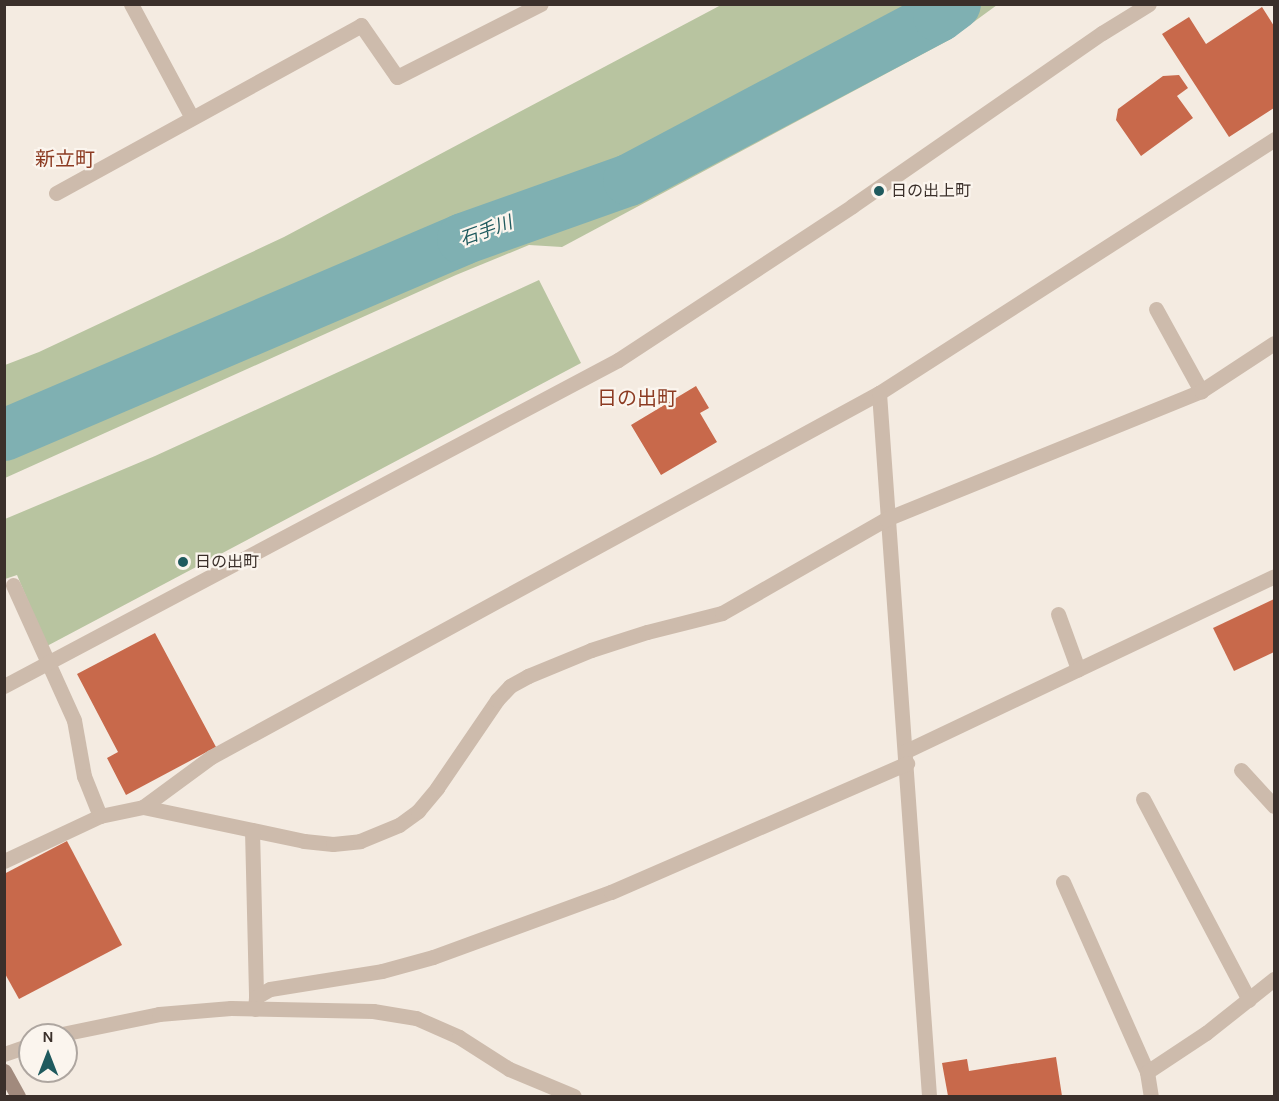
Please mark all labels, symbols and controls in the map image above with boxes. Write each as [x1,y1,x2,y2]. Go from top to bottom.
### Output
district label: 新立町 [35,147,95,171]
place label: 日の出上町 [891,181,971,201]
marker: 日の出上町 [872,184,886,198]
water label: 石手川 [457,212,515,250]
district label: 日の出町 [597,386,677,410]
place label: 日の出町 [195,552,259,572]
marker: 日の出町 [176,555,190,569]
north arrow [18,1023,78,1083]
text: N [42,1027,54,1046]

